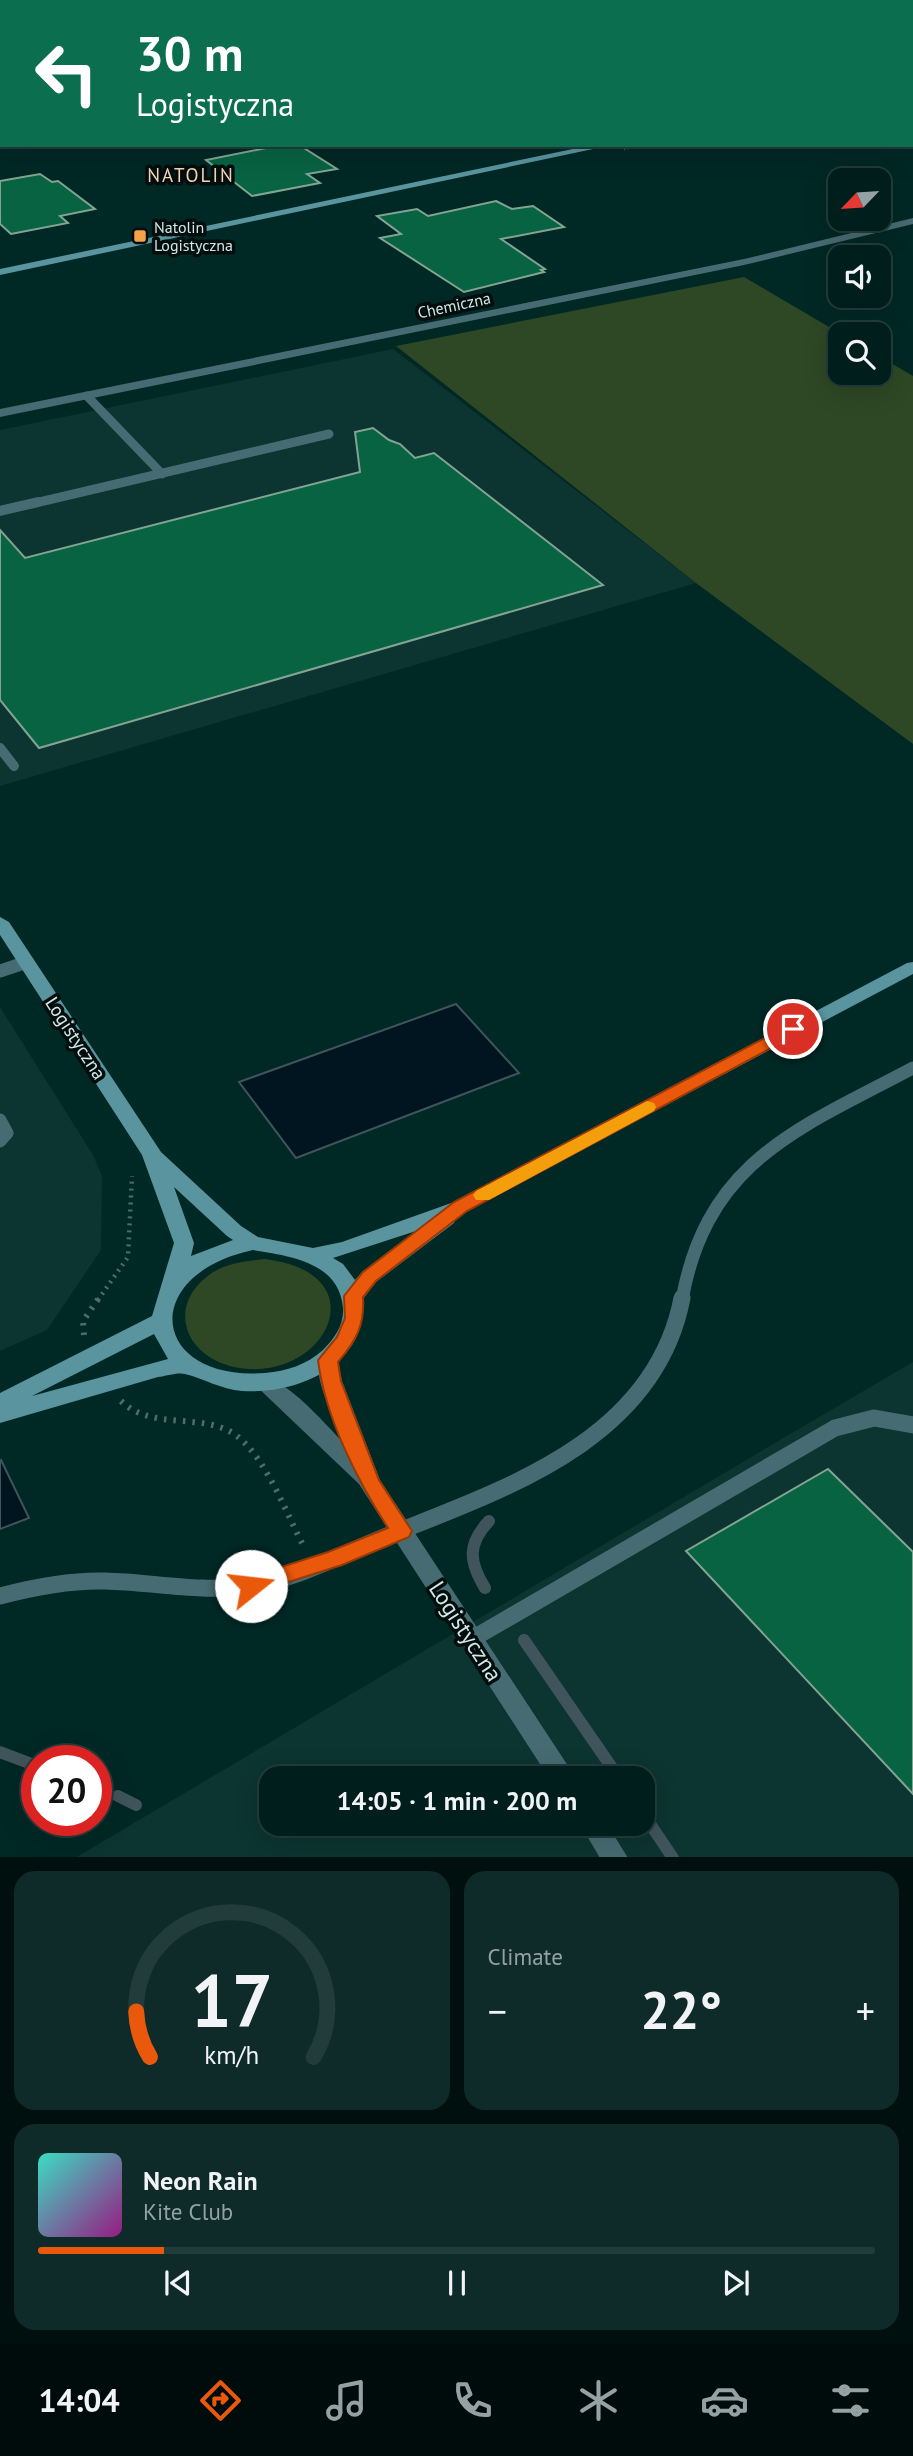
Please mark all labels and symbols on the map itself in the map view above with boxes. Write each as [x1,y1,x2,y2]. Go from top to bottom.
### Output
district label: NATOLIN [147,163,235,187]
north arrow [828,168,891,231]
place label: Natolin Logistyczna [154,217,233,255]
marker: Natolin Logistyczna [132,228,148,244]
street label: Chemiczna [416,288,492,322]
street label: Logistyczna [40,992,112,1084]
pin [763,999,823,1059]
position arrow [214,1549,288,1623]
street label: Logistyczna [423,1575,509,1687]
speed limit sign: 20 [21,1745,112,1836]

